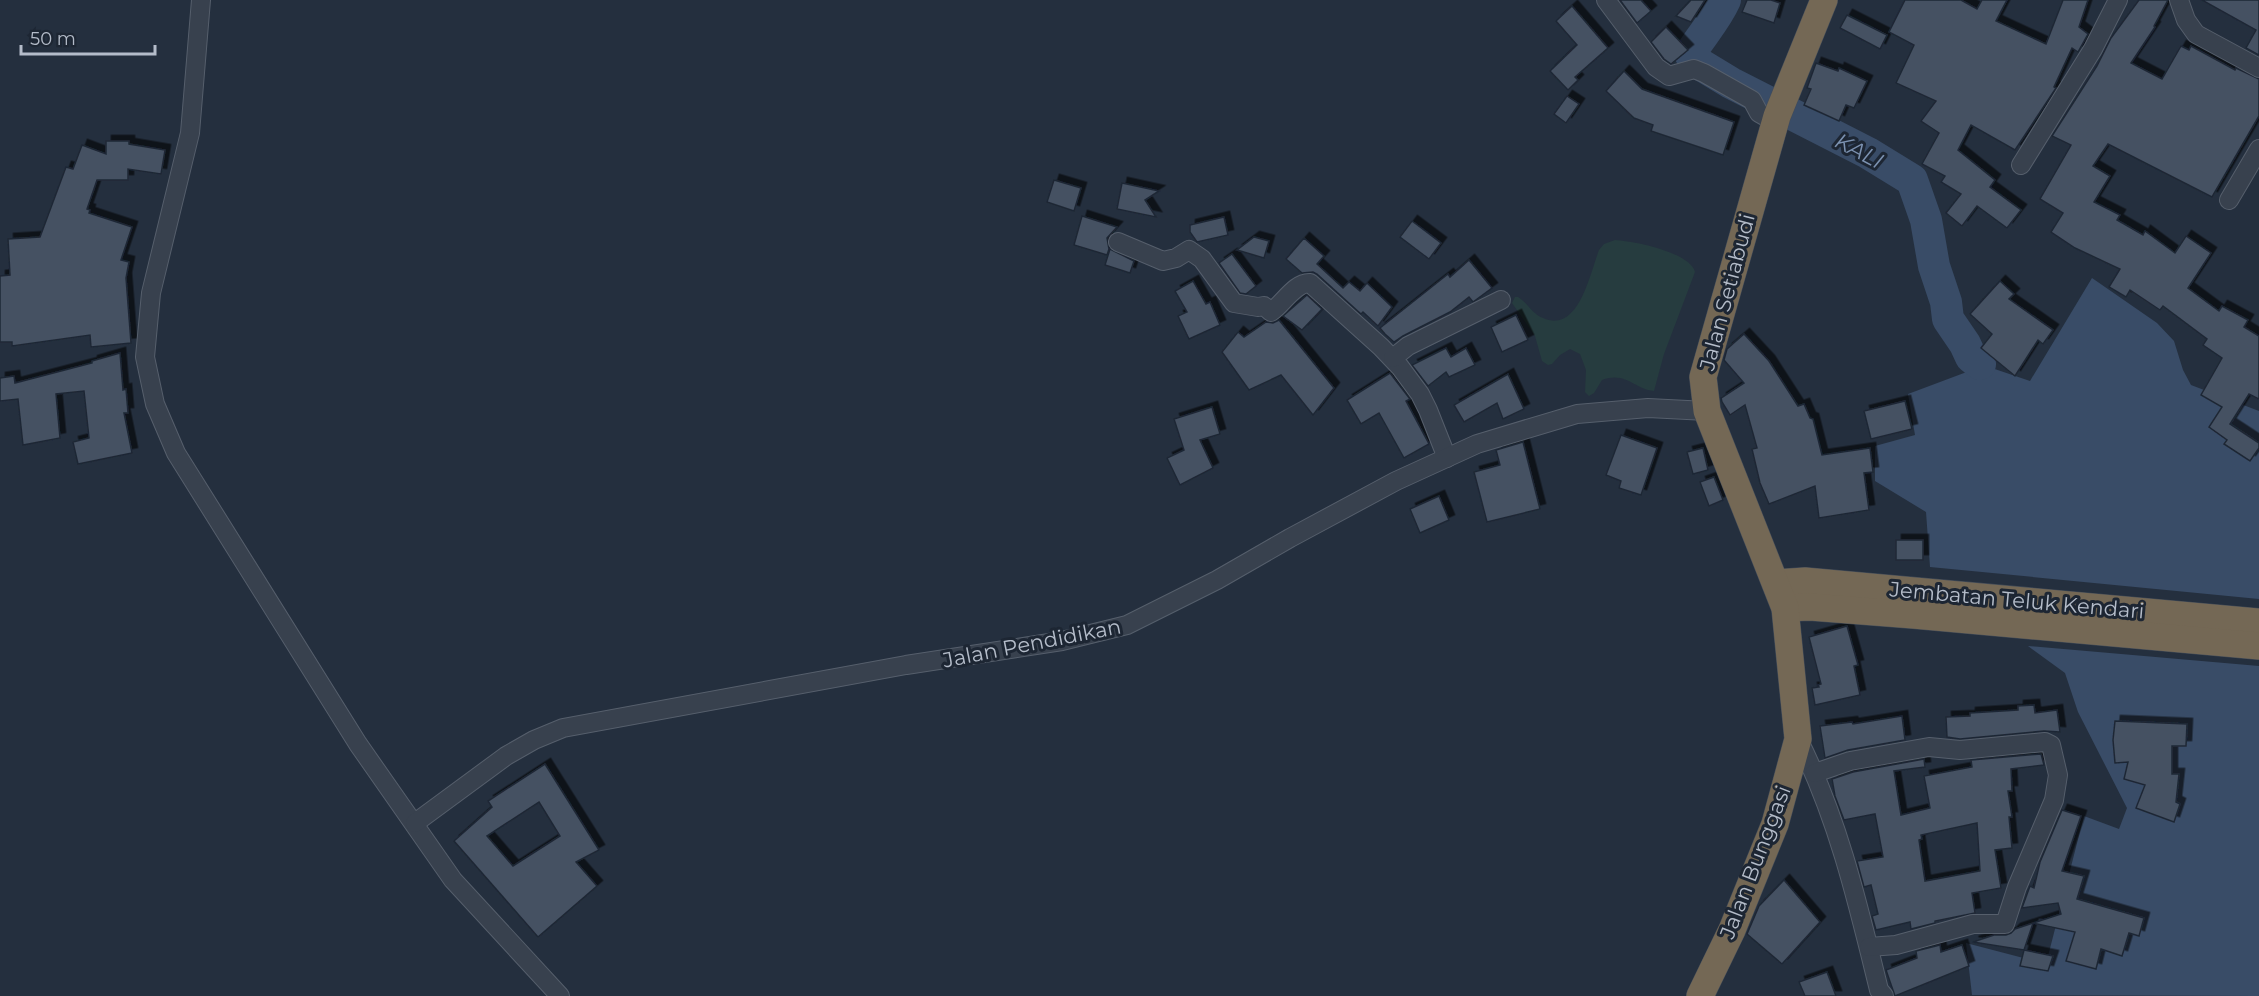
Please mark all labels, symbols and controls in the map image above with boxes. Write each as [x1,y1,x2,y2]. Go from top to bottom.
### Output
scale bar [21,18,154,56]
text: 50 m [30,28,76,50]
water label: KALI [1830,127,1888,175]
street label: Jalan Setiabudi [1694,211,1760,374]
street label: Jembatan Teluk Kendari [1888,576,2145,624]
street label: Jalan Pendidikan [940,613,1123,673]
street label: Jalan Bunggasi [1714,782,1796,943]

